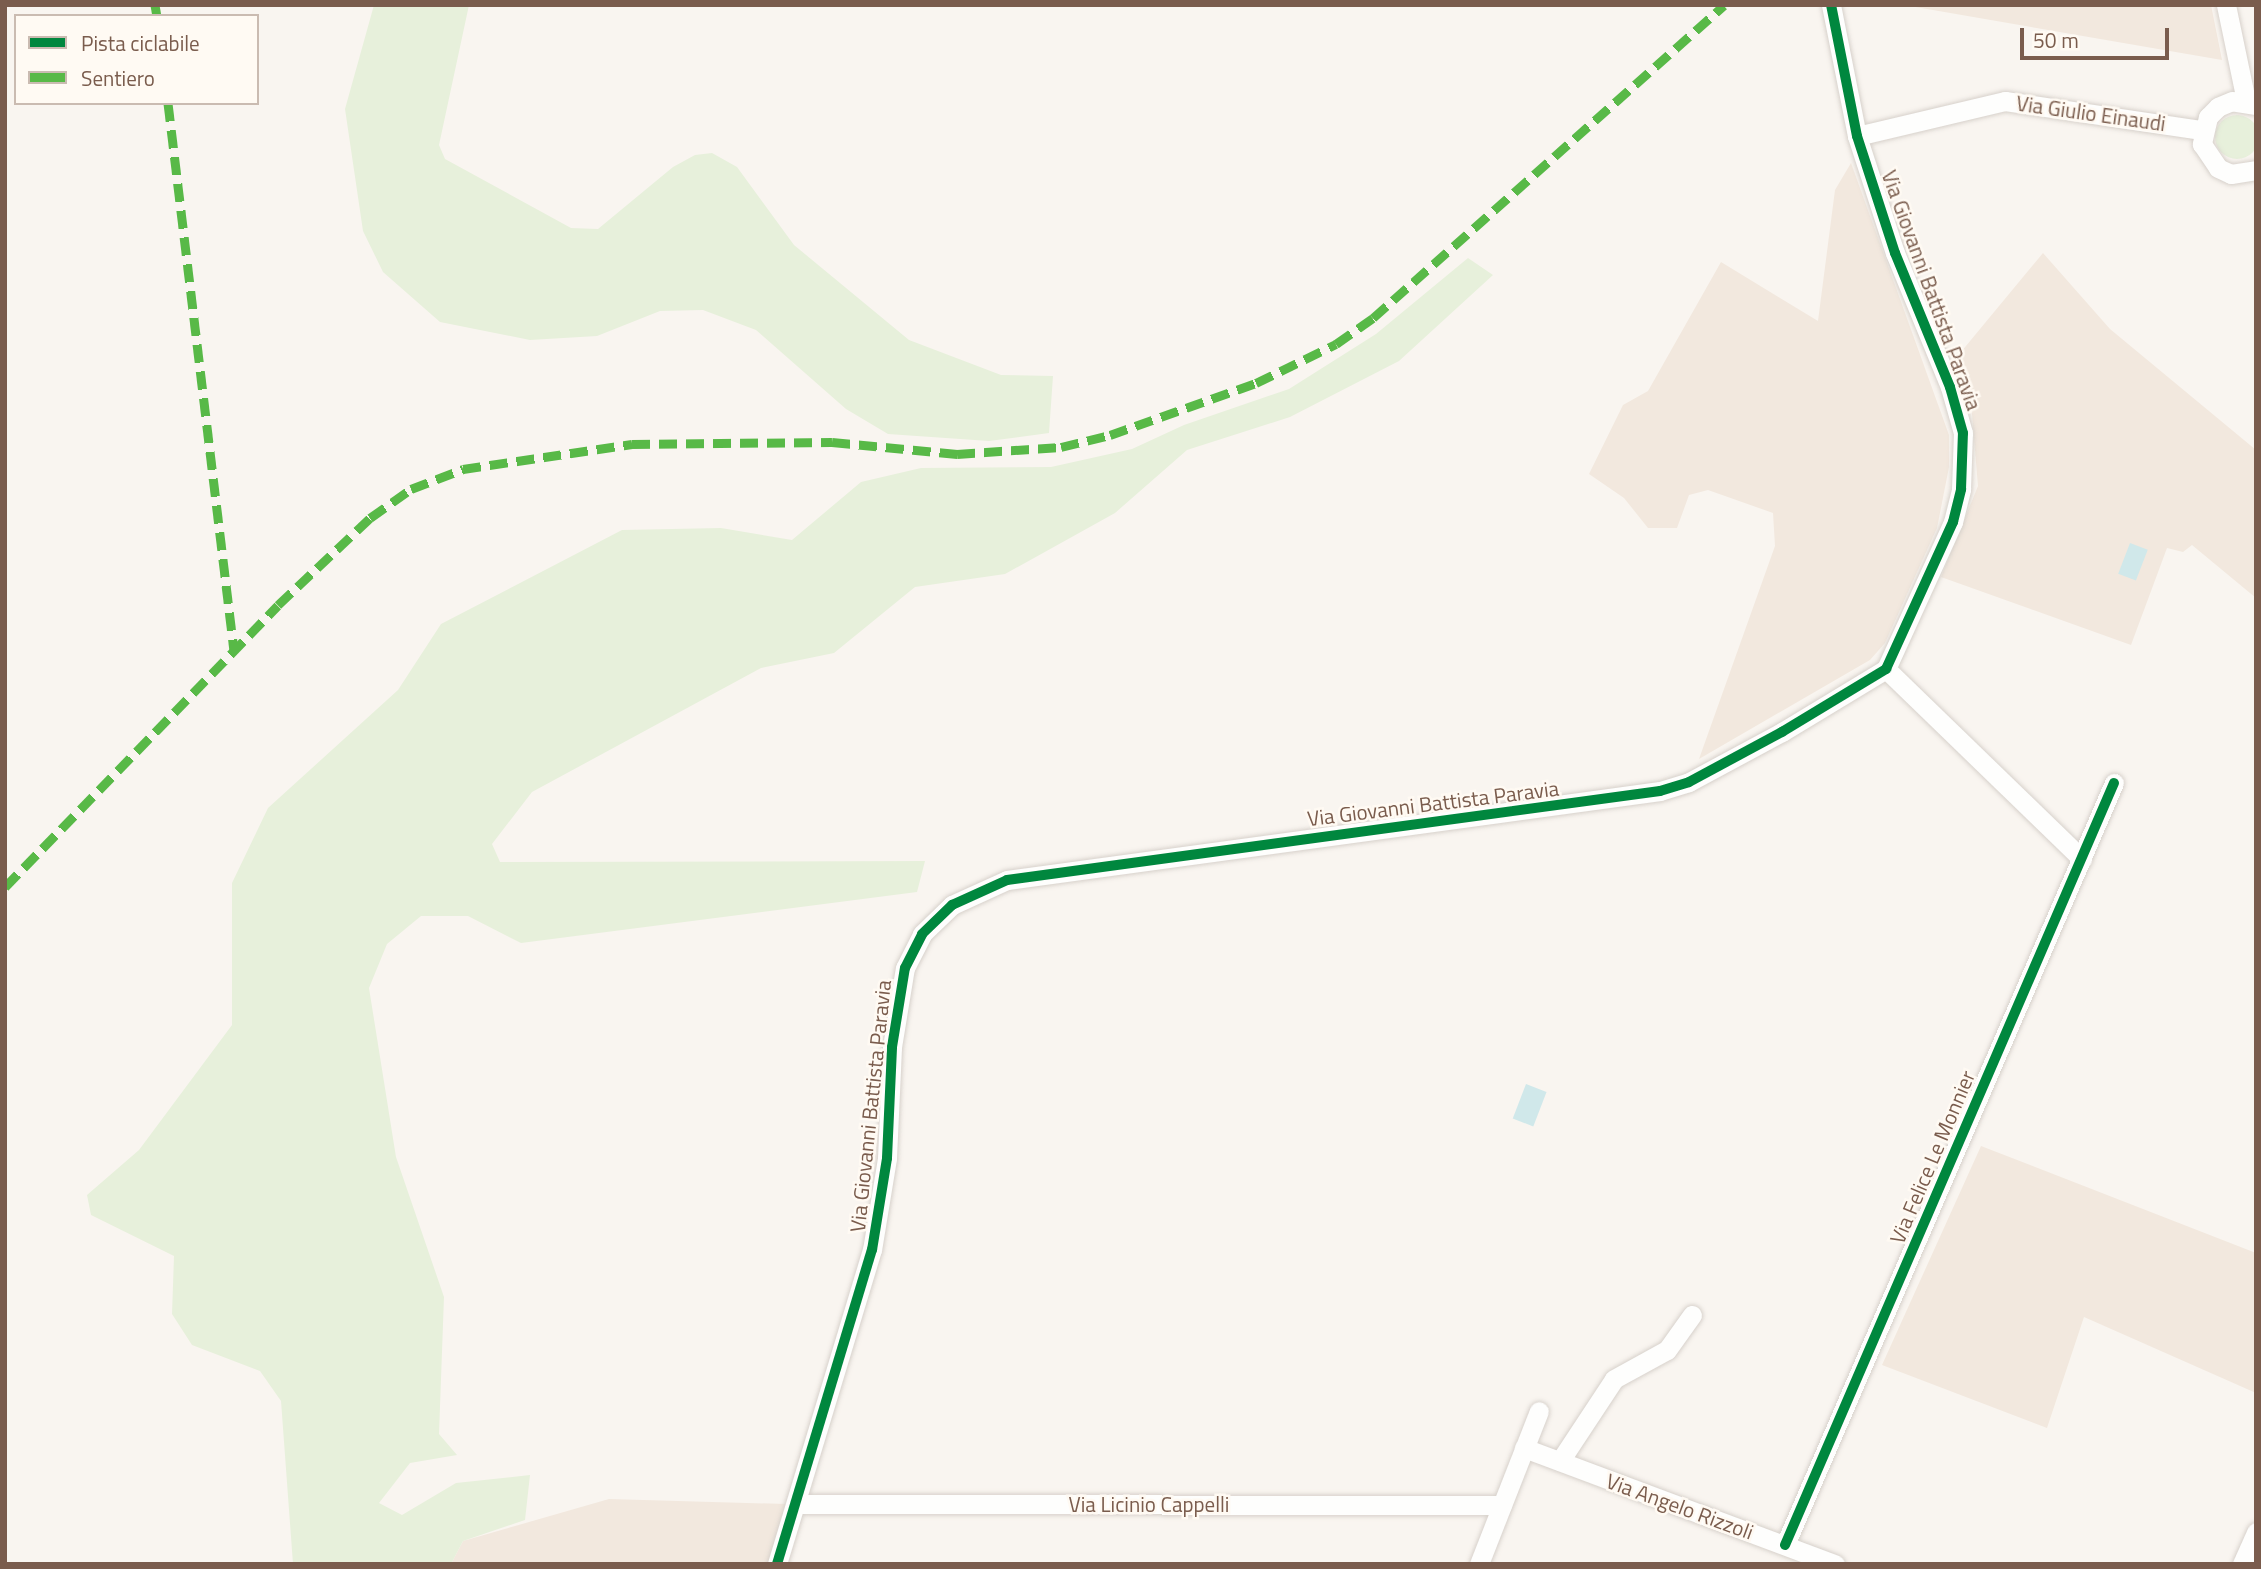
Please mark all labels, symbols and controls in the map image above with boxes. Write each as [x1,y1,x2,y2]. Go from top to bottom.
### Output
legend [14,14,259,105]
scale bar [2023,14,2172,58]
text: 50 m [2033,24,2079,56]
text: Pista ciclabile [81,27,200,59]
text: Sentiero [81,62,155,94]
street label: Via Giulio Einaudi [2015,90,2167,136]
street label: Via Giovanni Battista Paravia [1877,167,1987,413]
street label: Via Giovanni Battista Paravia [1306,775,1560,831]
street label: Via Giovanni Battista Paravia [844,979,896,1233]
street label: Via Felice Le Monnier [1884,1067,1980,1247]
street label: Via Angelo Rizzoli [1603,1468,1757,1544]
street label: Via Licinio Cappelli [1069,1491,1229,1517]

